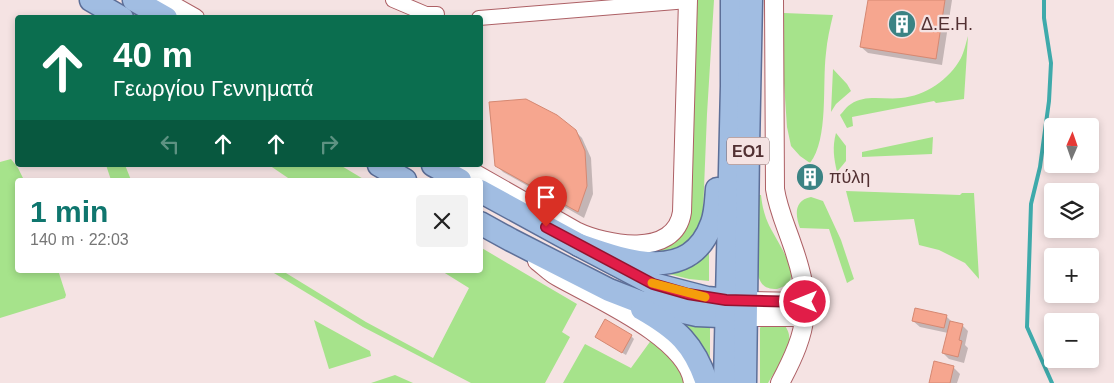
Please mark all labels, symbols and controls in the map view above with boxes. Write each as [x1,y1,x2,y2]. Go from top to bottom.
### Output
building icon: Δ.Ε.Η. [887,9,917,39]
place label: Δ.Ε.Η. [921,14,973,34]
icon: ahead [30,35,95,100]
text: 40 m [113,35,193,74]
text: Γεωργίου Γεννηματά [113,76,314,101]
north arrow [1044,118,1099,172]
map controls [1044,118,1099,368]
icon: left [156,130,184,158]
icon: ahead [209,130,237,158]
icon: ahead [262,130,290,158]
icon: right [315,130,343,158]
road number: ΕΟ1 [727,138,769,164]
building icon: πύλη [795,162,825,192]
place label: πύλη [829,167,870,187]
pin [525,176,567,227]
icon: arrive [532,183,560,211]
button: layers [1044,183,1099,238]
text: 1 min [30,195,108,228]
button: close [416,195,468,247]
text: 140 m · 22:03 [30,231,129,248]
button: + [1044,248,1099,303]
position arrow [778,275,830,327]
button: − [1044,313,1099,368]

